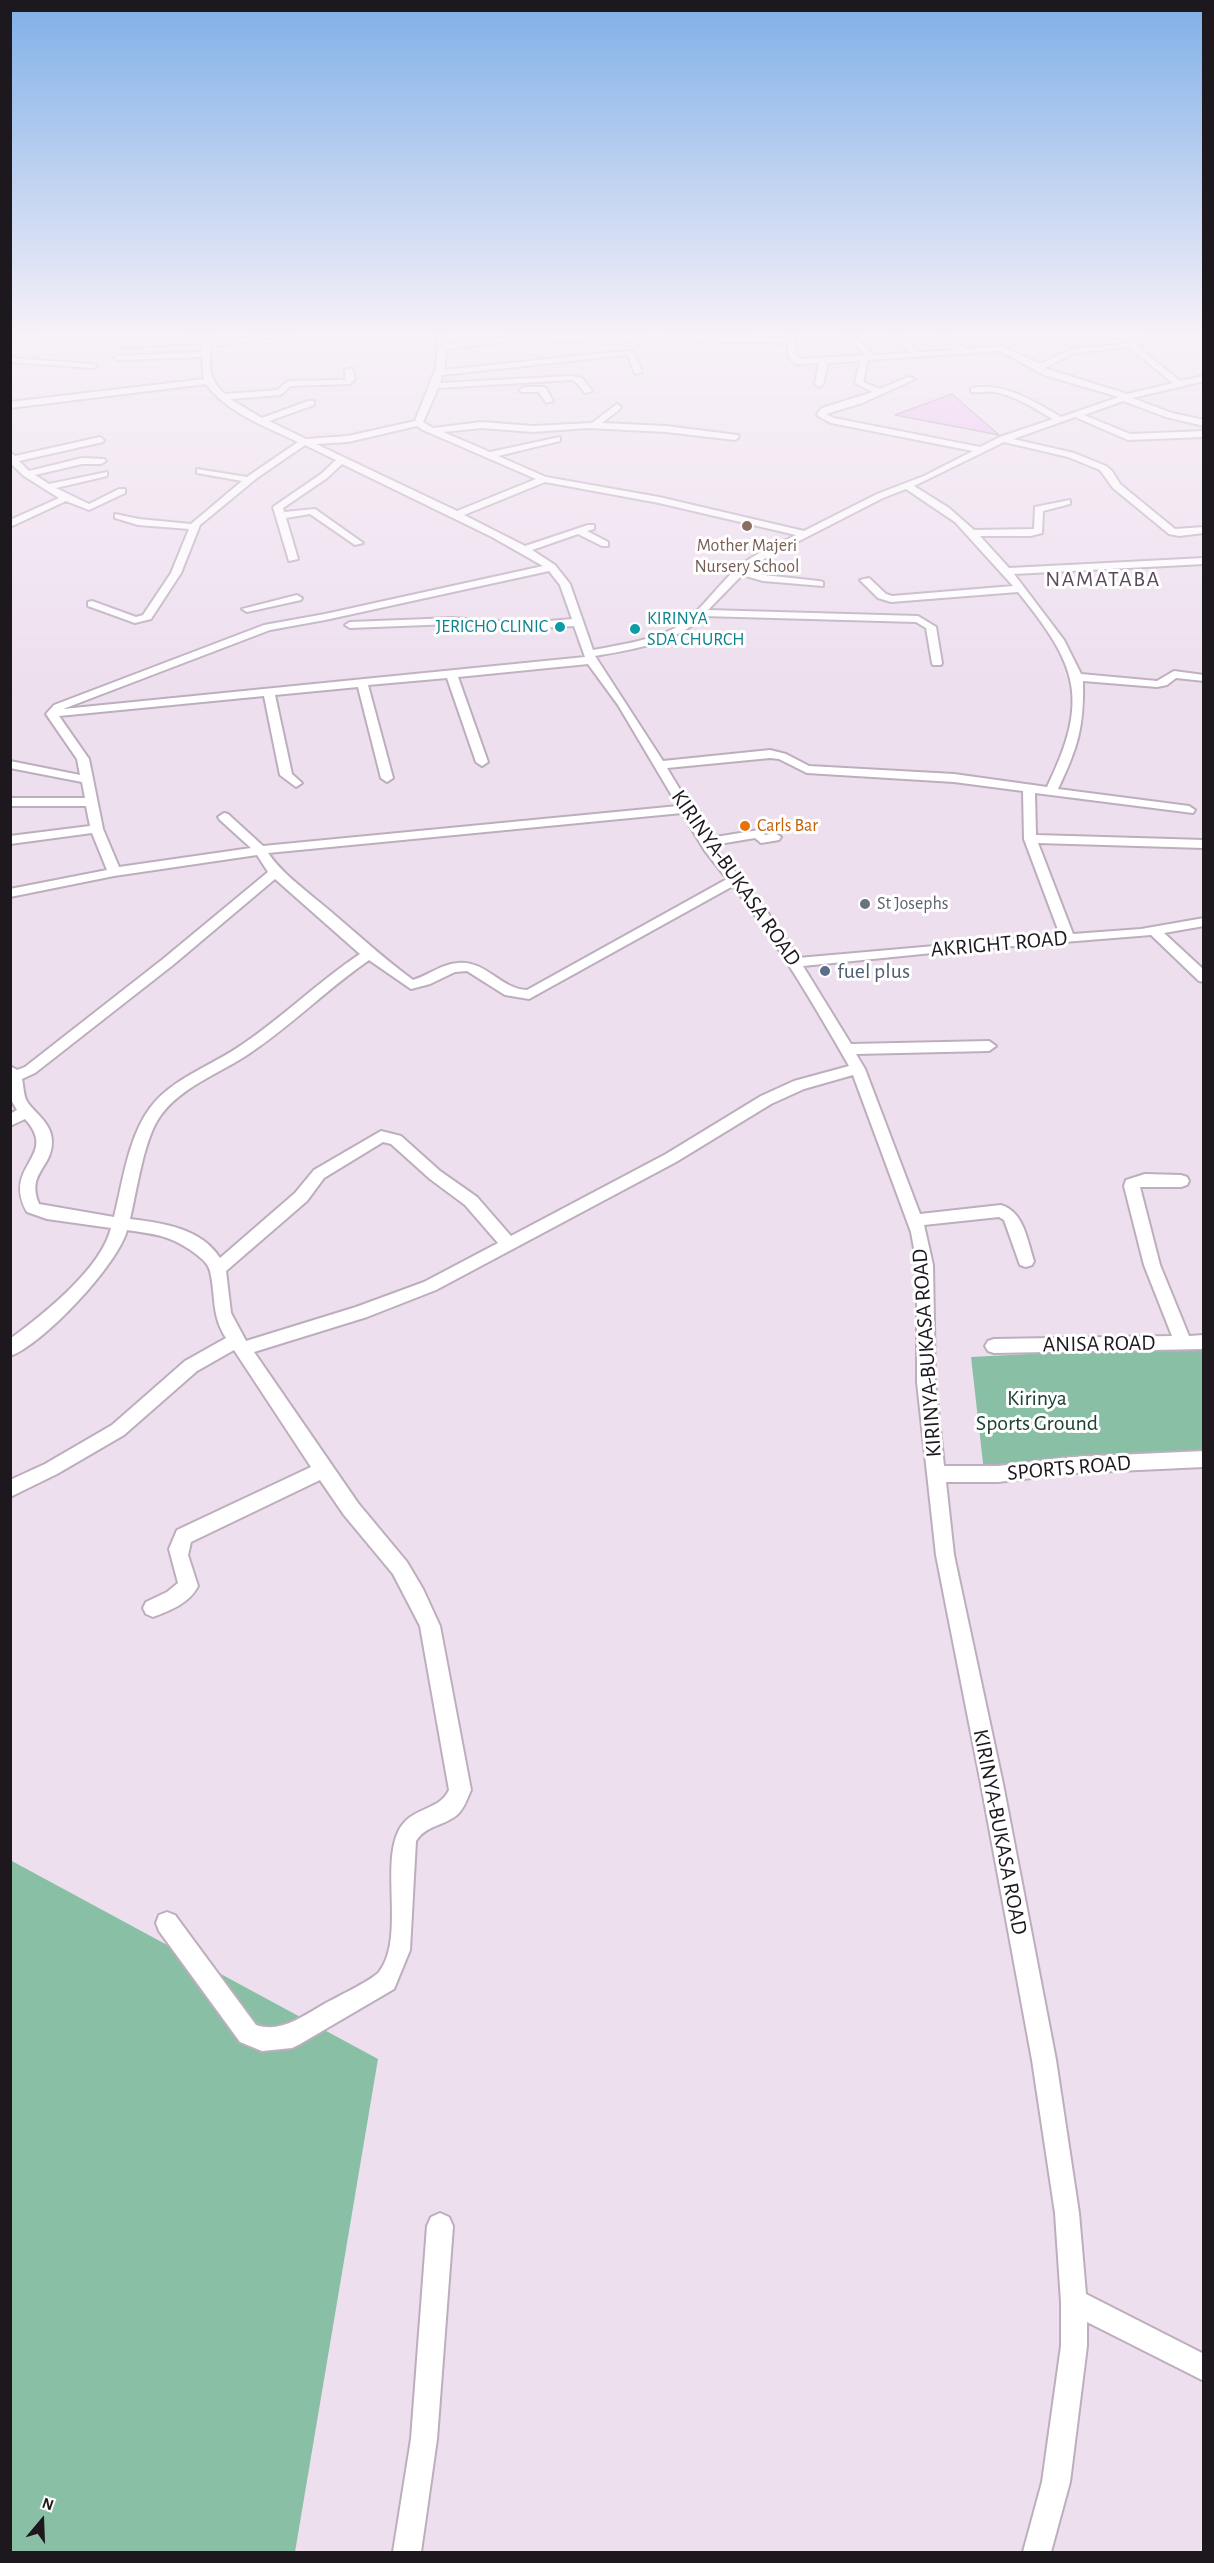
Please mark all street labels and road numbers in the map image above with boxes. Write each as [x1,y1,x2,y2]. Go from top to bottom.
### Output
street label: KIRINYA-BUKASA ROAD [665,785,807,971]
street label: AKRIGHT ROAD [929,925,1069,963]
street label: KIRINYA-BUKASA ROAD [907,1248,947,1458]
street label: ANISA ROAD [1042,1330,1156,1358]
street label: SPORTS ROAD [1006,1449,1132,1487]
street label: KIRINYA-BUKASA ROAD [967,1727,1033,1937]

